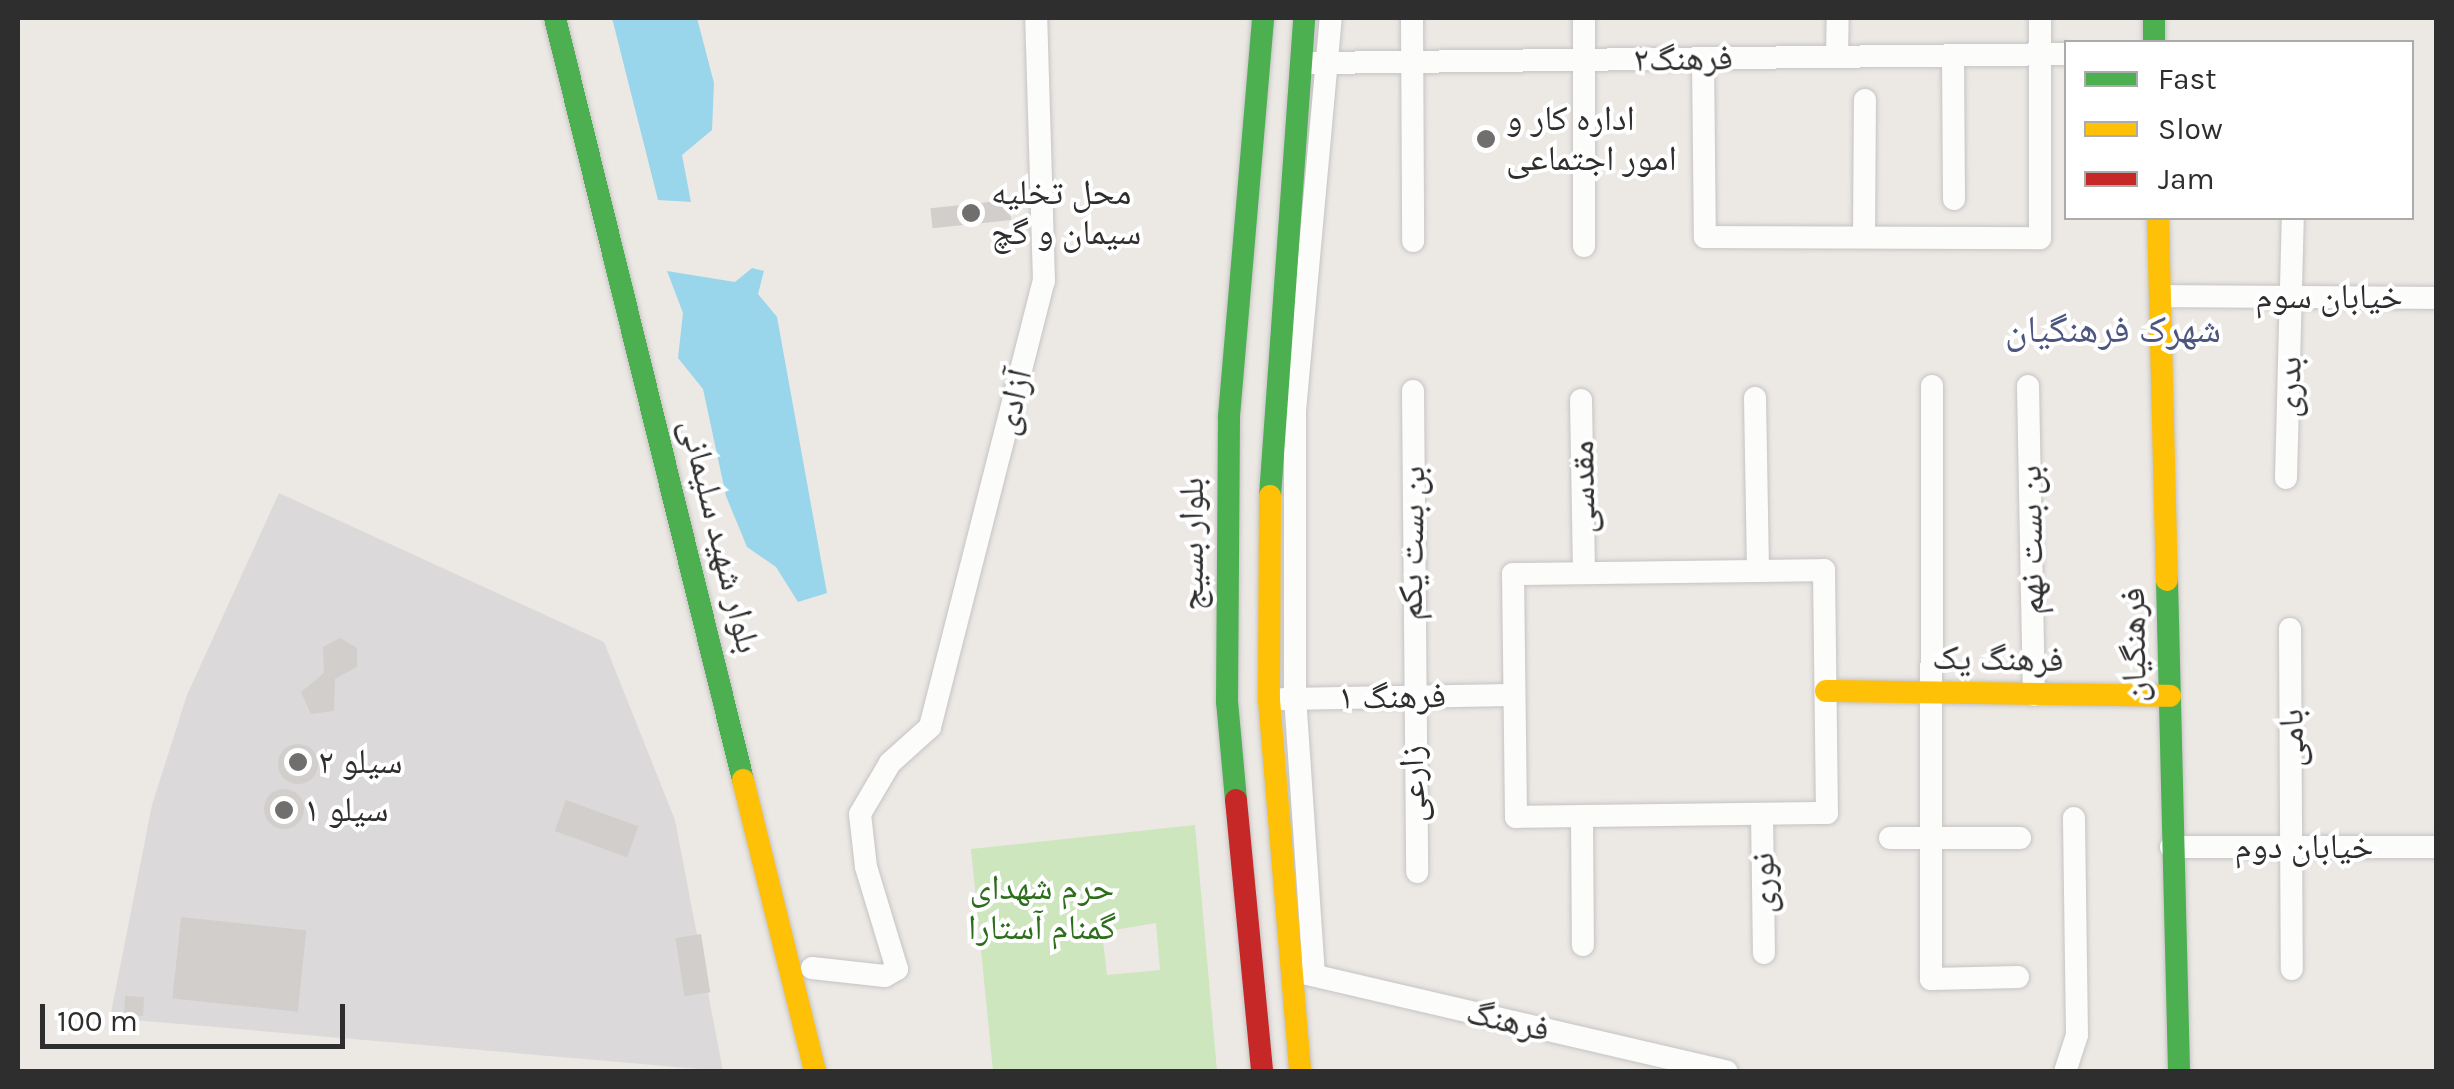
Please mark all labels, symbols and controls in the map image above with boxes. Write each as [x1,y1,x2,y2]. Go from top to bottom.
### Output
street label: فرهنگ۲ [1633,37,1733,81]
legend [2064,40,2414,220]
text: Fast [2158,61,2217,97]
place label: اداره کار و امور اجتماعی [1506,98,1677,180]
text: Slow [2158,111,2223,147]
marker: اداره کار و امور اجتماعی [1475,128,1497,150]
text: Jam [2158,161,2215,197]
place label: محل تخلیه سیمان و گچ [991,172,1141,254]
marker: محل تخلیه سیمان و گچ [960,202,982,224]
street label: خیابان سوم [2255,276,2403,318]
district label: شهرک فرهنگیان [2005,307,2221,353]
street label: بدری [2267,356,2311,418]
street label: آزادی [985,365,1041,439]
street label: بلوار شهید سلیمانی [671,415,769,657]
street label: مقدسی [1561,440,1605,534]
street label: بن بست یکم [1390,465,1434,621]
street label: بن بست نهم [2009,465,2053,615]
street label: بلوار بسیج [1171,477,1213,611]
street label: فرهنگیان [2112,587,2156,703]
street label: فرهنگ یک [1932,637,2064,681]
street label: فرهنگ ۱ [1338,675,1446,719]
street label: بامی [2270,708,2314,768]
place label: سیلو ۲ [318,741,403,783]
street label: زارعی [1391,745,1435,823]
marker: سیلو ۲ [287,751,309,773]
place label: سیلو ۱ [304,789,389,831]
marker: سیلو ۱ [273,799,295,821]
street label: خیابان دوم [2234,826,2374,868]
street label: نوری [1741,852,1785,914]
park label: حرم شهدای گمنام آستارا [968,867,1116,949]
scale bar [45,984,350,1046]
street label: فرهنگ [1462,991,1554,1051]
text: 100 m [57,1003,138,1039]

